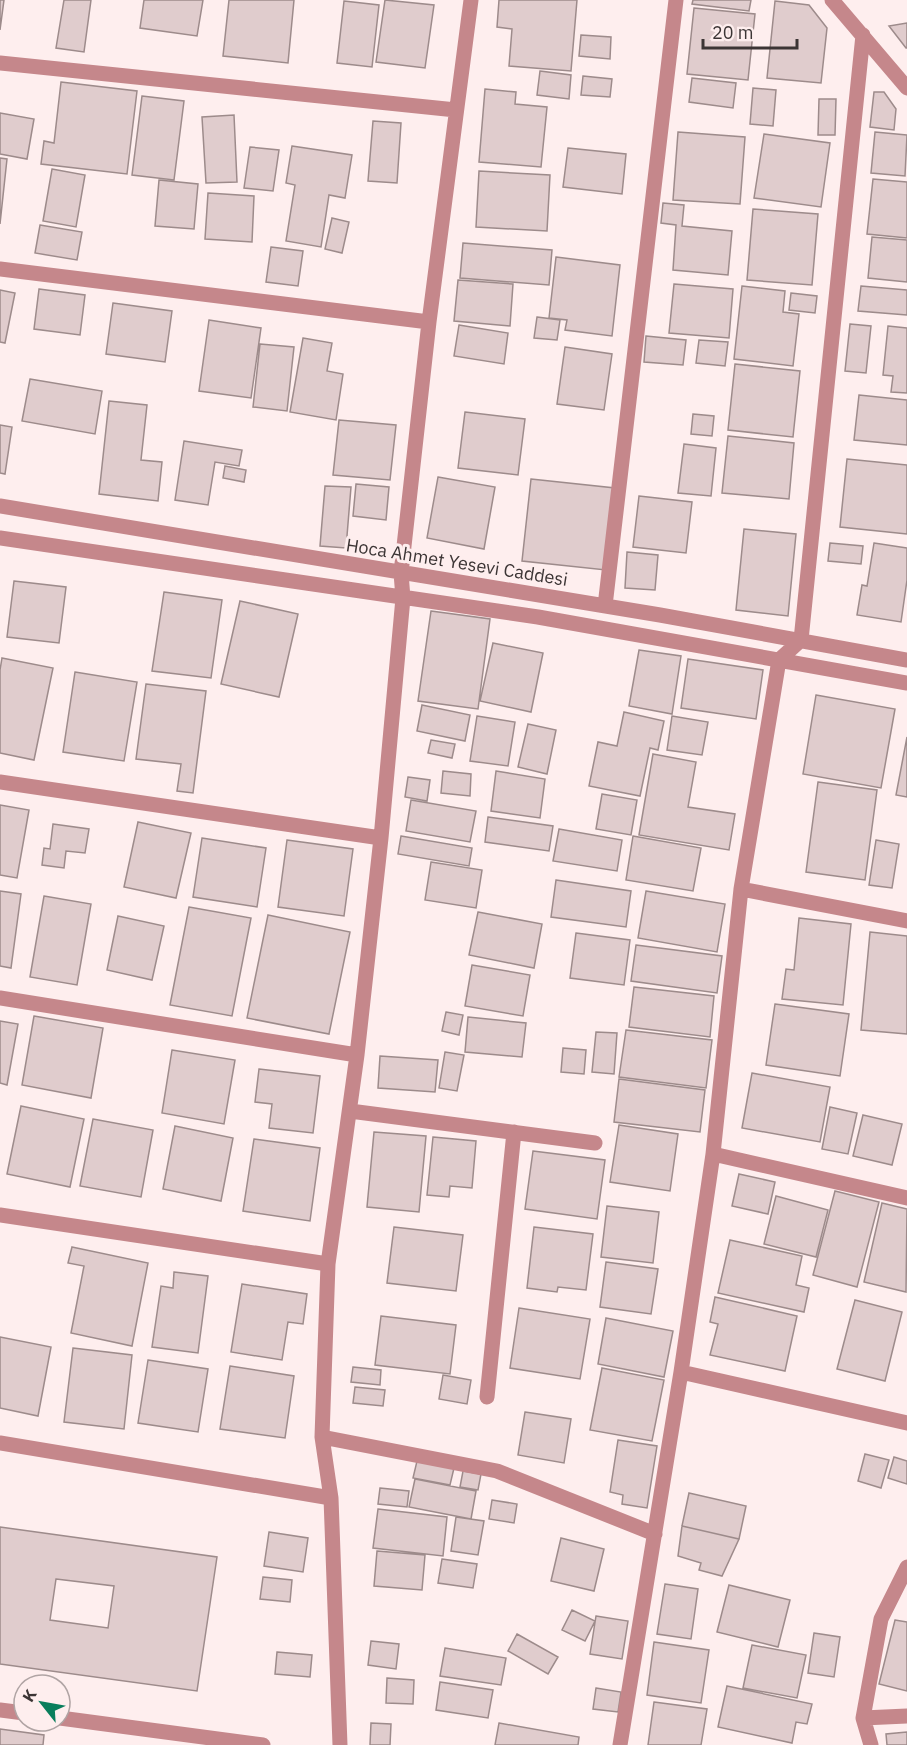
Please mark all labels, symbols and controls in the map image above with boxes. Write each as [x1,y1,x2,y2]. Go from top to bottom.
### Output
scale bar [703,12,798,50]
text: 20 m [712,21,754,44]
street label: Hoca Ahmet Yesevi Caddesi [344,533,570,591]
north arrow [12,1673,72,1733]
text: K [18,1685,41,1705]

